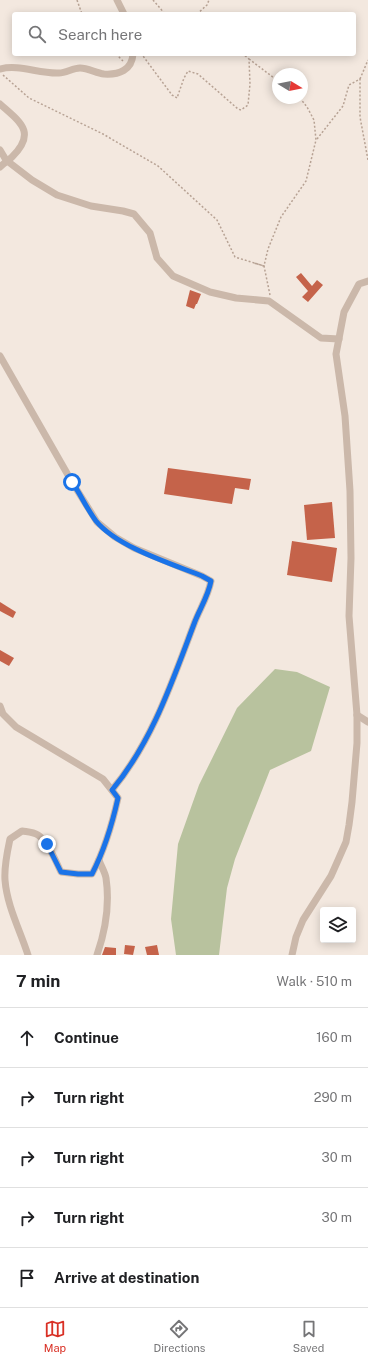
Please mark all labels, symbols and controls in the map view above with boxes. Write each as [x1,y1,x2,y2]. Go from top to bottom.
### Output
search box [12,12,356,56]
icon: search [26,23,48,45]
text: Search here [58,26,142,43]
north arrow [272,68,308,104]
route start [63,473,81,491]
route end [38,835,56,853]
map controls [320,907,356,943]
button: layers [320,907,356,943]
text: 7 min [16,971,60,991]
text: Walk · 510 m [277,974,352,989]
icon: ahead [16,1027,38,1049]
text: Continue [54,1029,119,1046]
text: 160 m [316,1030,352,1045]
icon: right [16,1087,38,1109]
text: Turn right [54,1089,124,1106]
text: 290 m [314,1090,352,1105]
icon: right [16,1147,38,1169]
text: Turn right [54,1149,124,1166]
text: 30 m [322,1150,352,1165]
icon: right [16,1207,38,1229]
text: Turn right [54,1209,124,1226]
text: 30 m [322,1210,352,1225]
icon: arrive [16,1267,38,1289]
text: Arrive at destination [54,1269,199,1286]
tab: Map [44,1318,66,1354]
tab: Directions [154,1318,205,1354]
tab: Saved [293,1318,324,1354]

